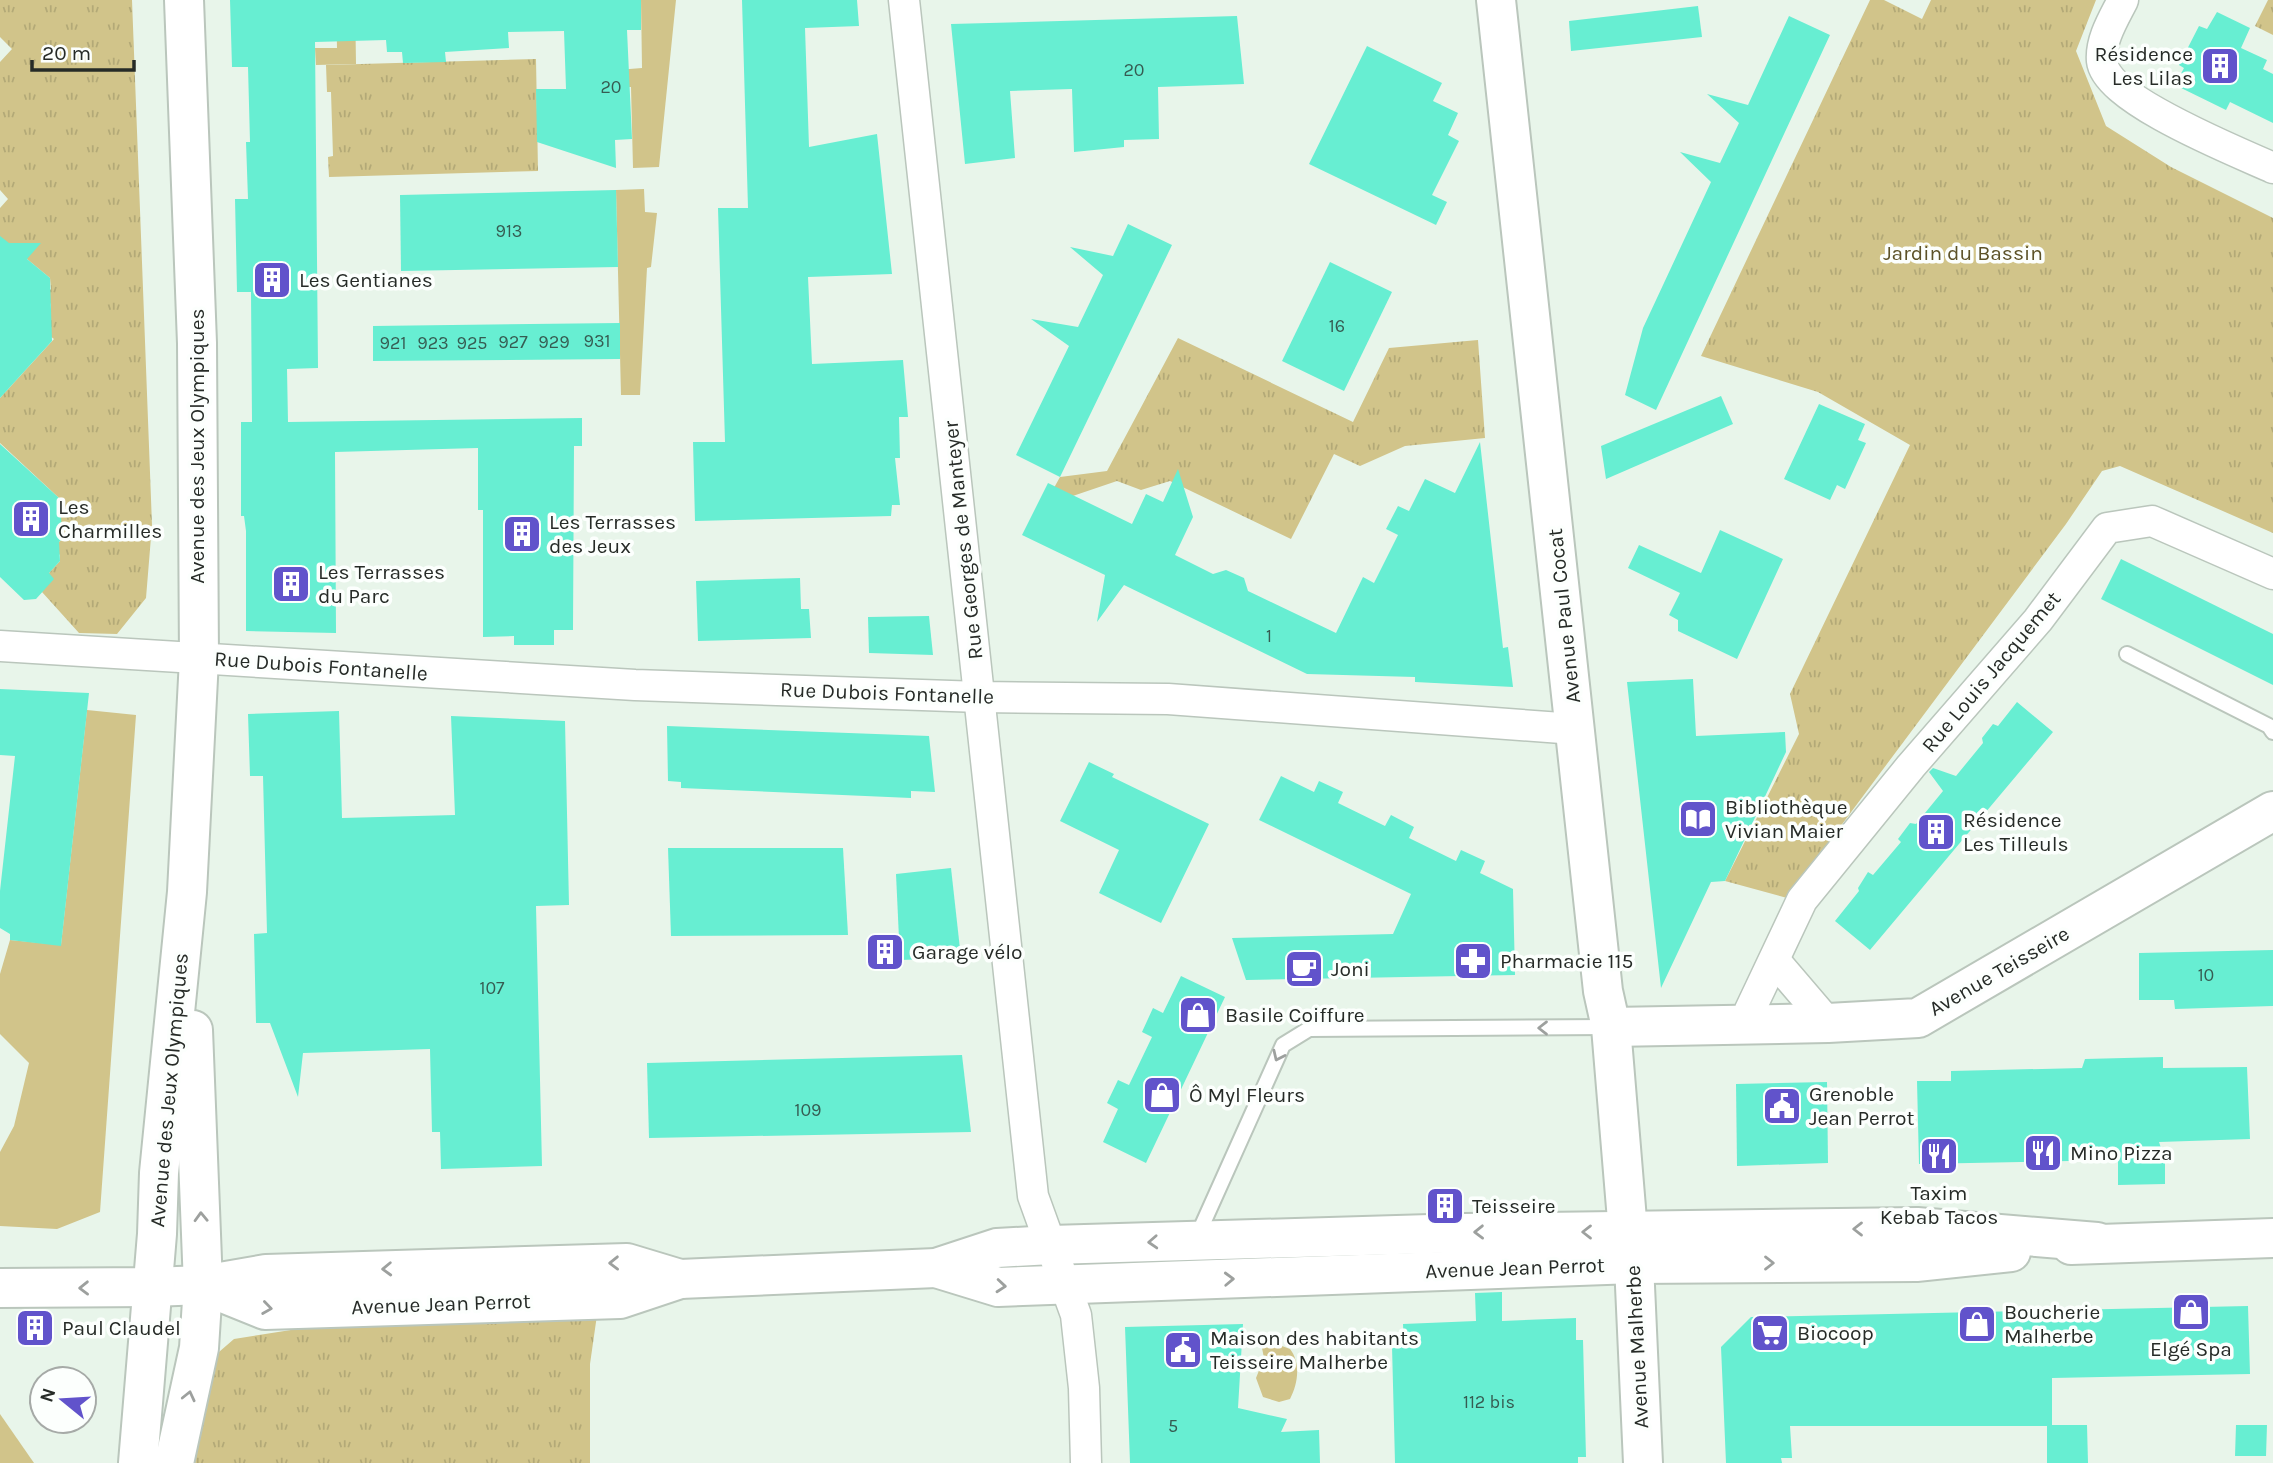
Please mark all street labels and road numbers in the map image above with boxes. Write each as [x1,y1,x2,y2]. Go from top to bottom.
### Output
street label: Avenue des Jeux Olympiques [185,308,209,584]
street label: Rue Georges de Manteyer [938,419,987,661]
street label: Avenue Paul Cocat [1543,527,1585,705]
street label: Rue Louis Jacquemet [1917,587,2065,757]
street label: Rue Dubois Fontanelle [213,647,429,685]
street label: Rue Dubois Fontanelle [780,677,994,709]
street label: Avenue Teisseire [1925,921,2073,1021]
street label: Avenue des Jeux Olympiques [145,952,193,1228]
street label: Avenue Jean Perrot [1425,1253,1605,1283]
street label: Avenue Malherbe [1621,1265,1653,1429]
street label: Avenue Jean Perrot [351,1289,531,1319]

